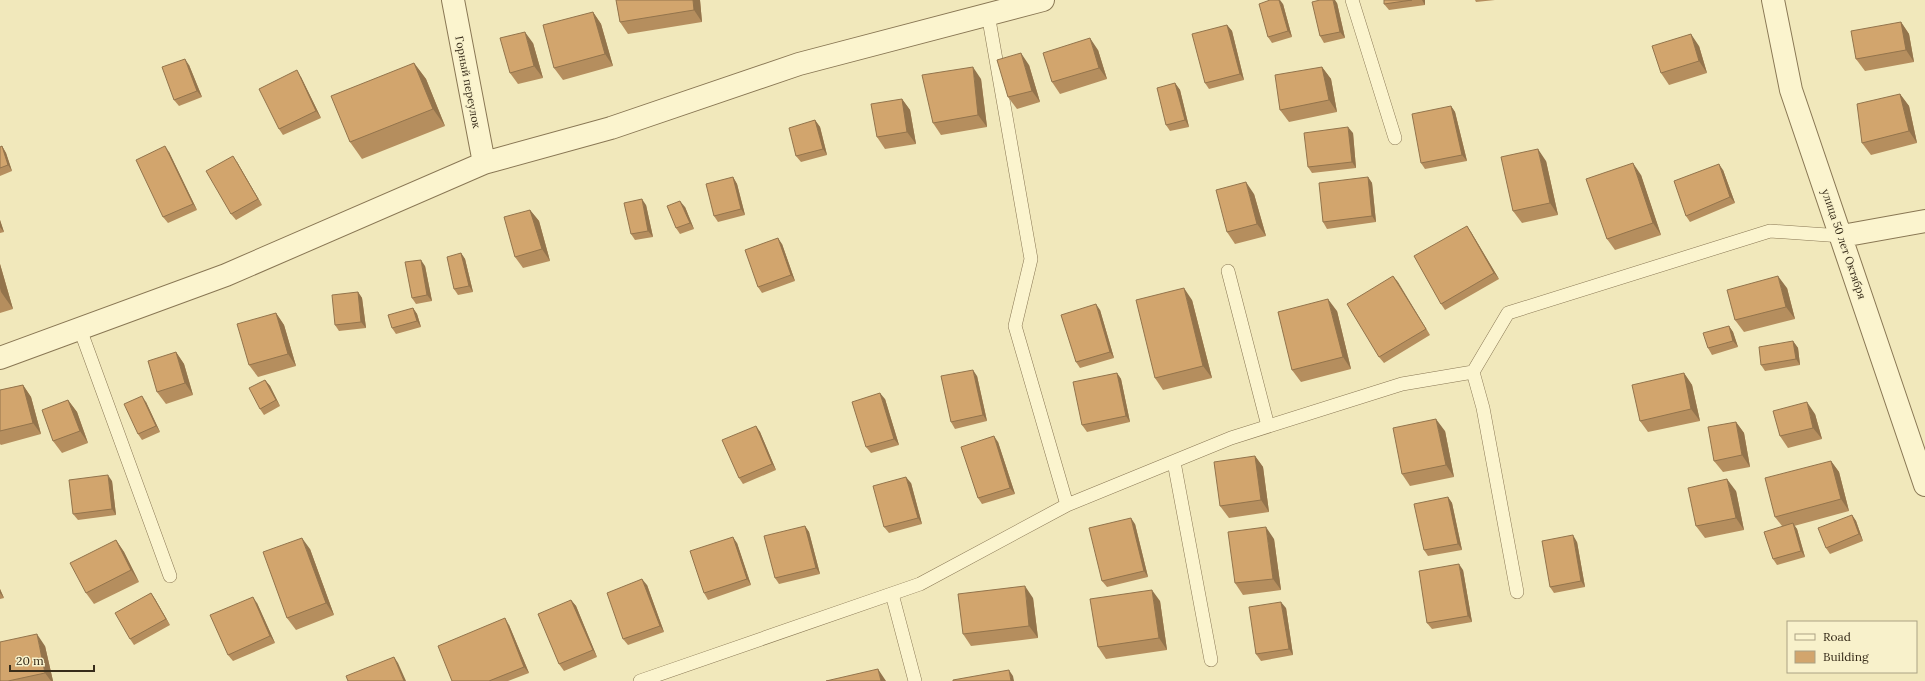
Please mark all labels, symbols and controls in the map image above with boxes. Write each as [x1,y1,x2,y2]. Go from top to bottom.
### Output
street label: Горный переулок [452,35,484,129]
street label: улица 50 лет Октября [1819,187,1869,301]
legend [1787,621,1917,673]
text: Road [1823,629,1851,644]
scale bar [10,647,94,673]
text: Building [1823,649,1869,664]
text: 20 m [16,653,44,668]

